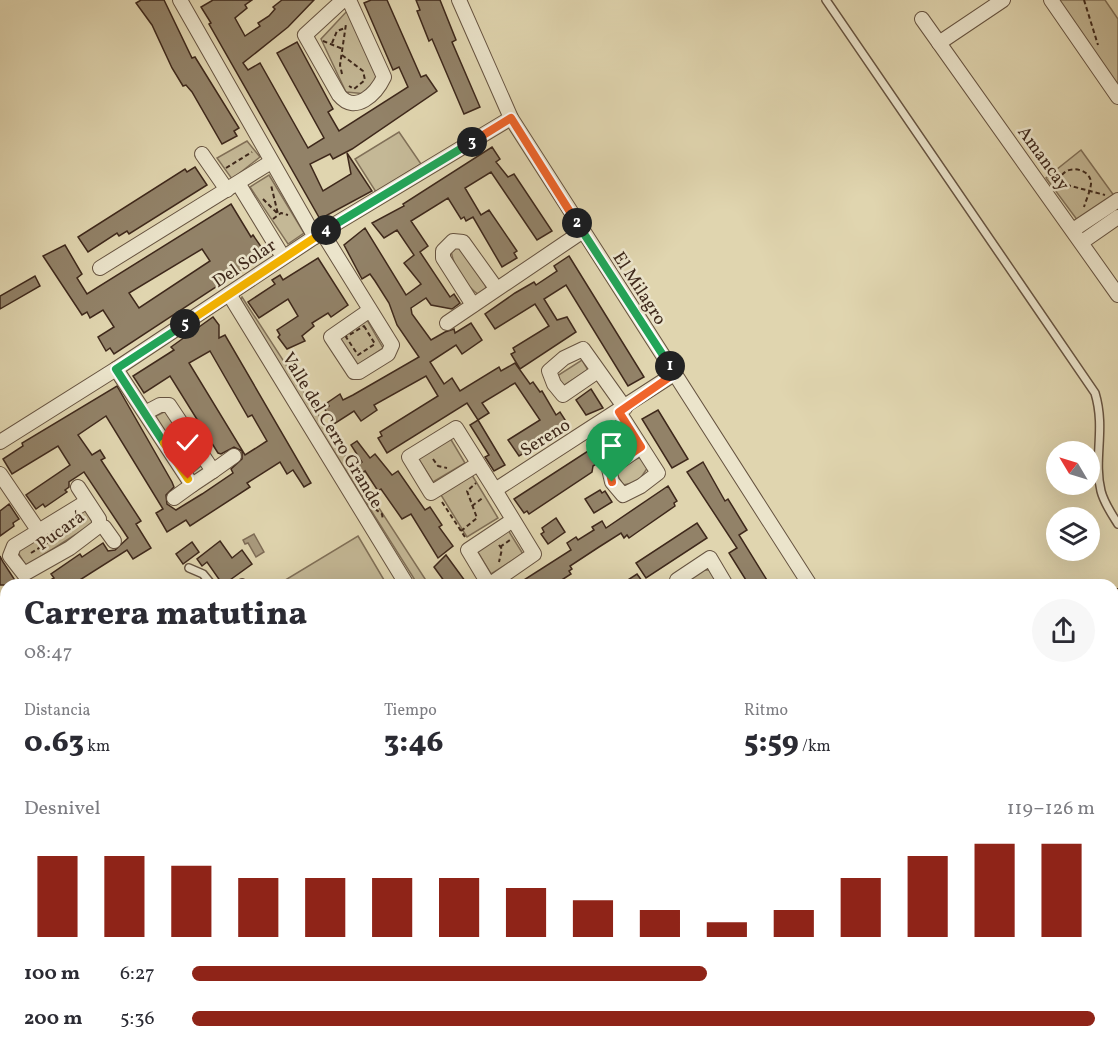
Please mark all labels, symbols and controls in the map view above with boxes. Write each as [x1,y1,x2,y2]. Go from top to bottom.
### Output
street label: Amancay [1011,121,1075,197]
pin: 3 [457,127,487,157]
text: 3 [468,131,476,153]
pin: 2 [562,208,592,238]
text: 2 [573,212,581,234]
pin: 4 [311,215,341,245]
text: 4 [321,219,331,241]
street label: Del Solar [208,234,282,295]
street label: El Milagro [606,247,672,330]
pin: 5 [170,309,200,339]
text: 5 [181,313,189,335]
street label: Valle del Cerro Grande [275,348,388,513]
pin: 1 [655,351,685,381]
text: 1 [667,355,673,377]
street label: Sereno [516,413,576,463]
pin [162,417,213,479]
pin [586,420,637,482]
icon: check [171,426,204,459]
icon: arrive [595,429,628,462]
north arrow [1046,441,1100,495]
map controls [1046,441,1100,561]
street label: Pucará [32,505,90,557]
button: layers [1046,507,1100,561]
text: Carrera matutina [24,593,307,639]
button: share [1032,599,1095,662]
text: 08:47 [24,639,73,667]
text: Distancia [24,700,90,722]
text: Tiempo [384,700,437,722]
text: Ritmo [744,700,788,722]
text: 0.63 [24,722,84,764]
text: 3:46 [384,722,444,764]
text: 5:59 [744,722,799,764]
text: km [84,736,110,758]
text: /km [799,736,831,758]
text: Desnivel [24,795,100,823]
text: 119–126 m [1007,795,1095,823]
text: 100 m [24,960,80,988]
text: 6:27 [120,960,155,988]
text: 200 m [24,1005,82,1033]
text: 5:36 [120,1005,155,1033]

